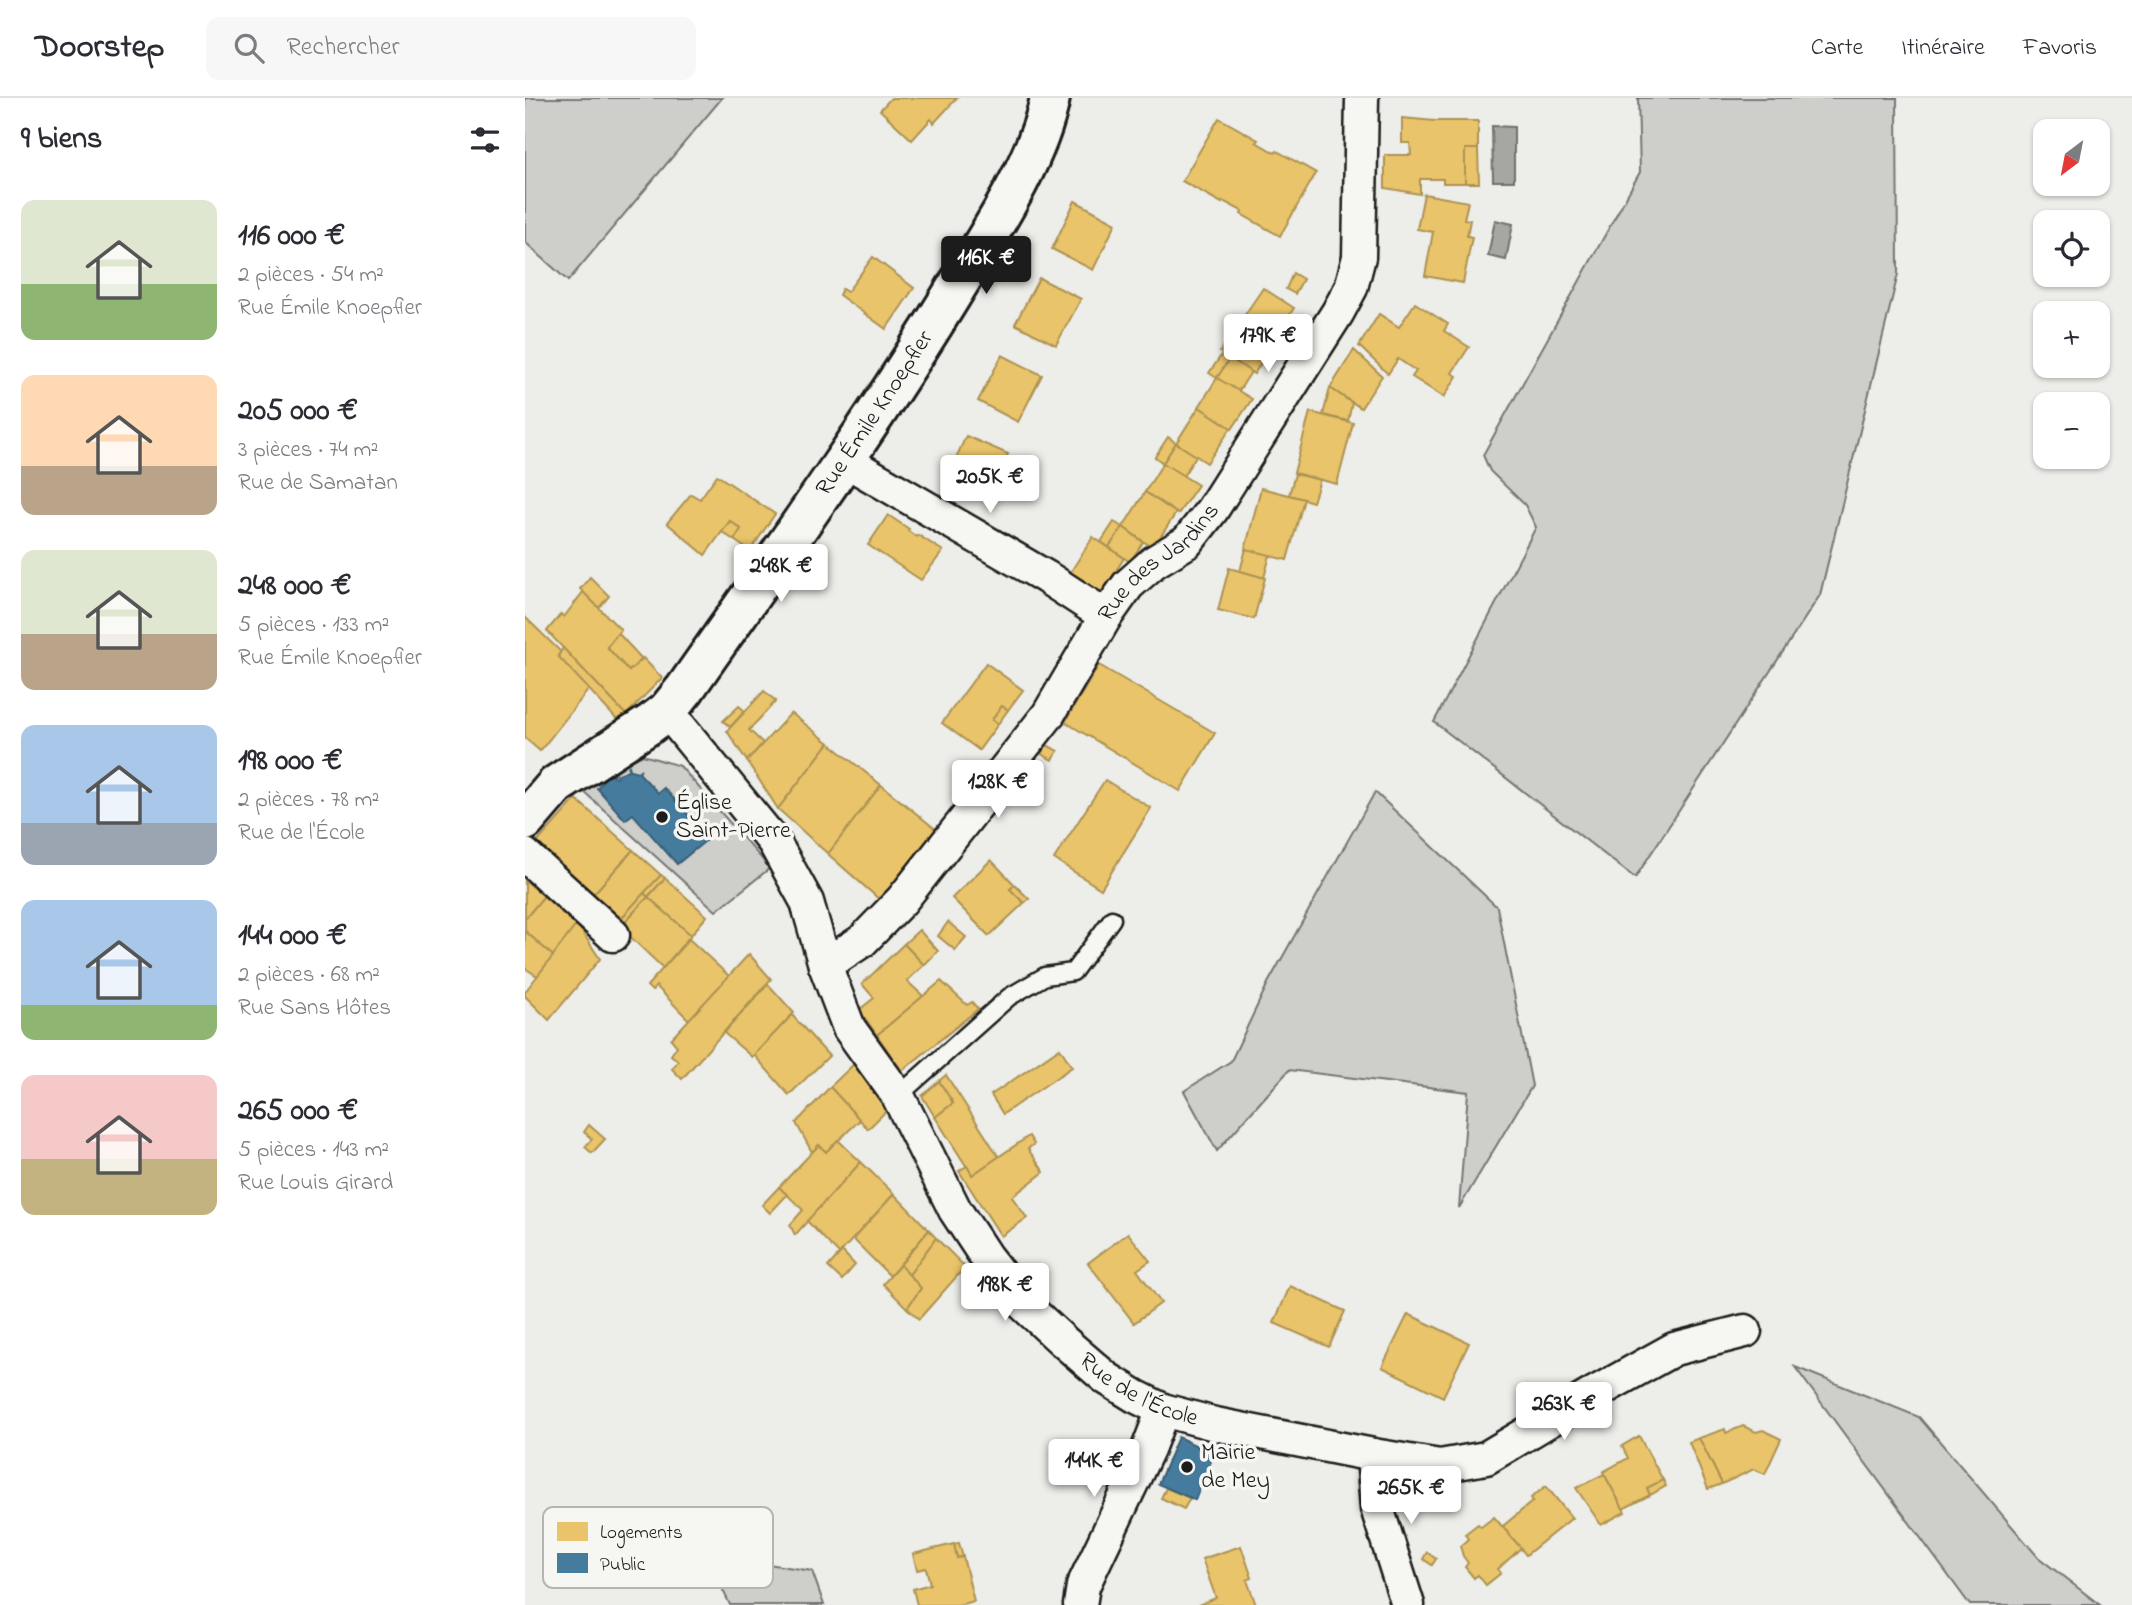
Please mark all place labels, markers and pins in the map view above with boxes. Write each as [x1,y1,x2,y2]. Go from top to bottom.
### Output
pin: 116K € [929,236,1043,296]
pin: 179K € [1211,314,1325,374]
pin: 205K € [933,456,1047,515]
pin: 248K € [724,545,838,604]
pin: 128K € [941,760,1055,820]
place label: Église Saint-Pierre [676,786,791,849]
marker: Église Saint-Pierre [654,809,670,825]
pin: 198K € [948,1264,1062,1323]
pin: 263K € [1507,1382,1621,1442]
place label: Mairie de Mey [1201,1436,1270,1500]
pin: 144K € [1037,1440,1151,1499]
marker: Mairie de Mey [1179,1459,1195,1475]
pin: 265K € [1354,1466,1468,1526]

